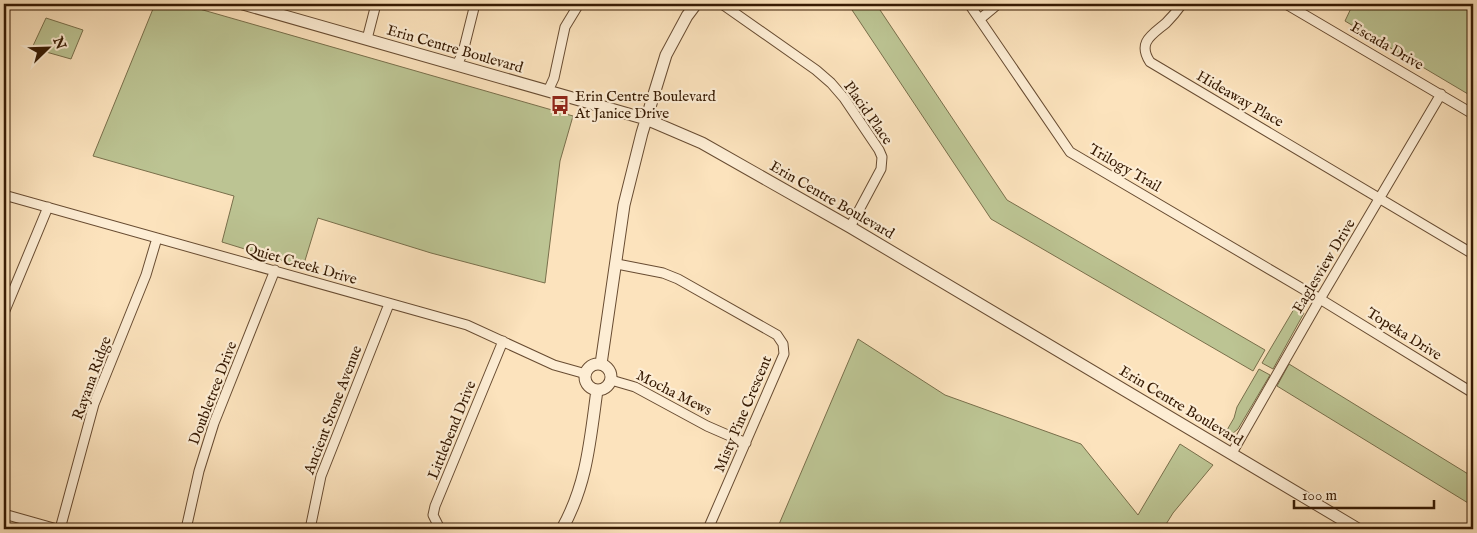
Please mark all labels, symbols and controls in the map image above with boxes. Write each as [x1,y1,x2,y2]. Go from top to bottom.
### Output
street label: Escada Drive [1347,17,1427,75]
street label: Erin Centre Boulevard [385,20,526,78]
north arrow [22,22,72,72]
text: N [48,33,70,52]
street label: Hideaway Place [1193,66,1287,132]
street label: Placid Place [839,77,897,149]
place label: Erin Centre Boulevard At Janice Drive [574,87,717,123]
bus stop icon: Erin Centre Boulevard At Janice Drive [549,94,571,116]
street label: Trilogy Trail [1085,140,1165,197]
street label: Erin Centre Boulevard [766,157,899,244]
street label: Eaglesview Drive [1288,215,1360,317]
street label: Quiet Creek Drive [243,239,359,289]
street label: Topeka Drive [1363,303,1445,365]
street label: Rayana Ridge [68,334,116,422]
street label: Doubletree Drive [185,338,242,447]
street label: Ancient Stone Avenue [299,343,366,478]
street label: Misty Pine Crescent [710,353,776,475]
street label: Erin Centre Boulevard [1116,362,1247,451]
street label: Mocha Mews [633,366,715,420]
street label: Littlebend Drive [424,378,481,482]
scale bar [1294,478,1434,510]
text: 100 m [1302,486,1338,505]

